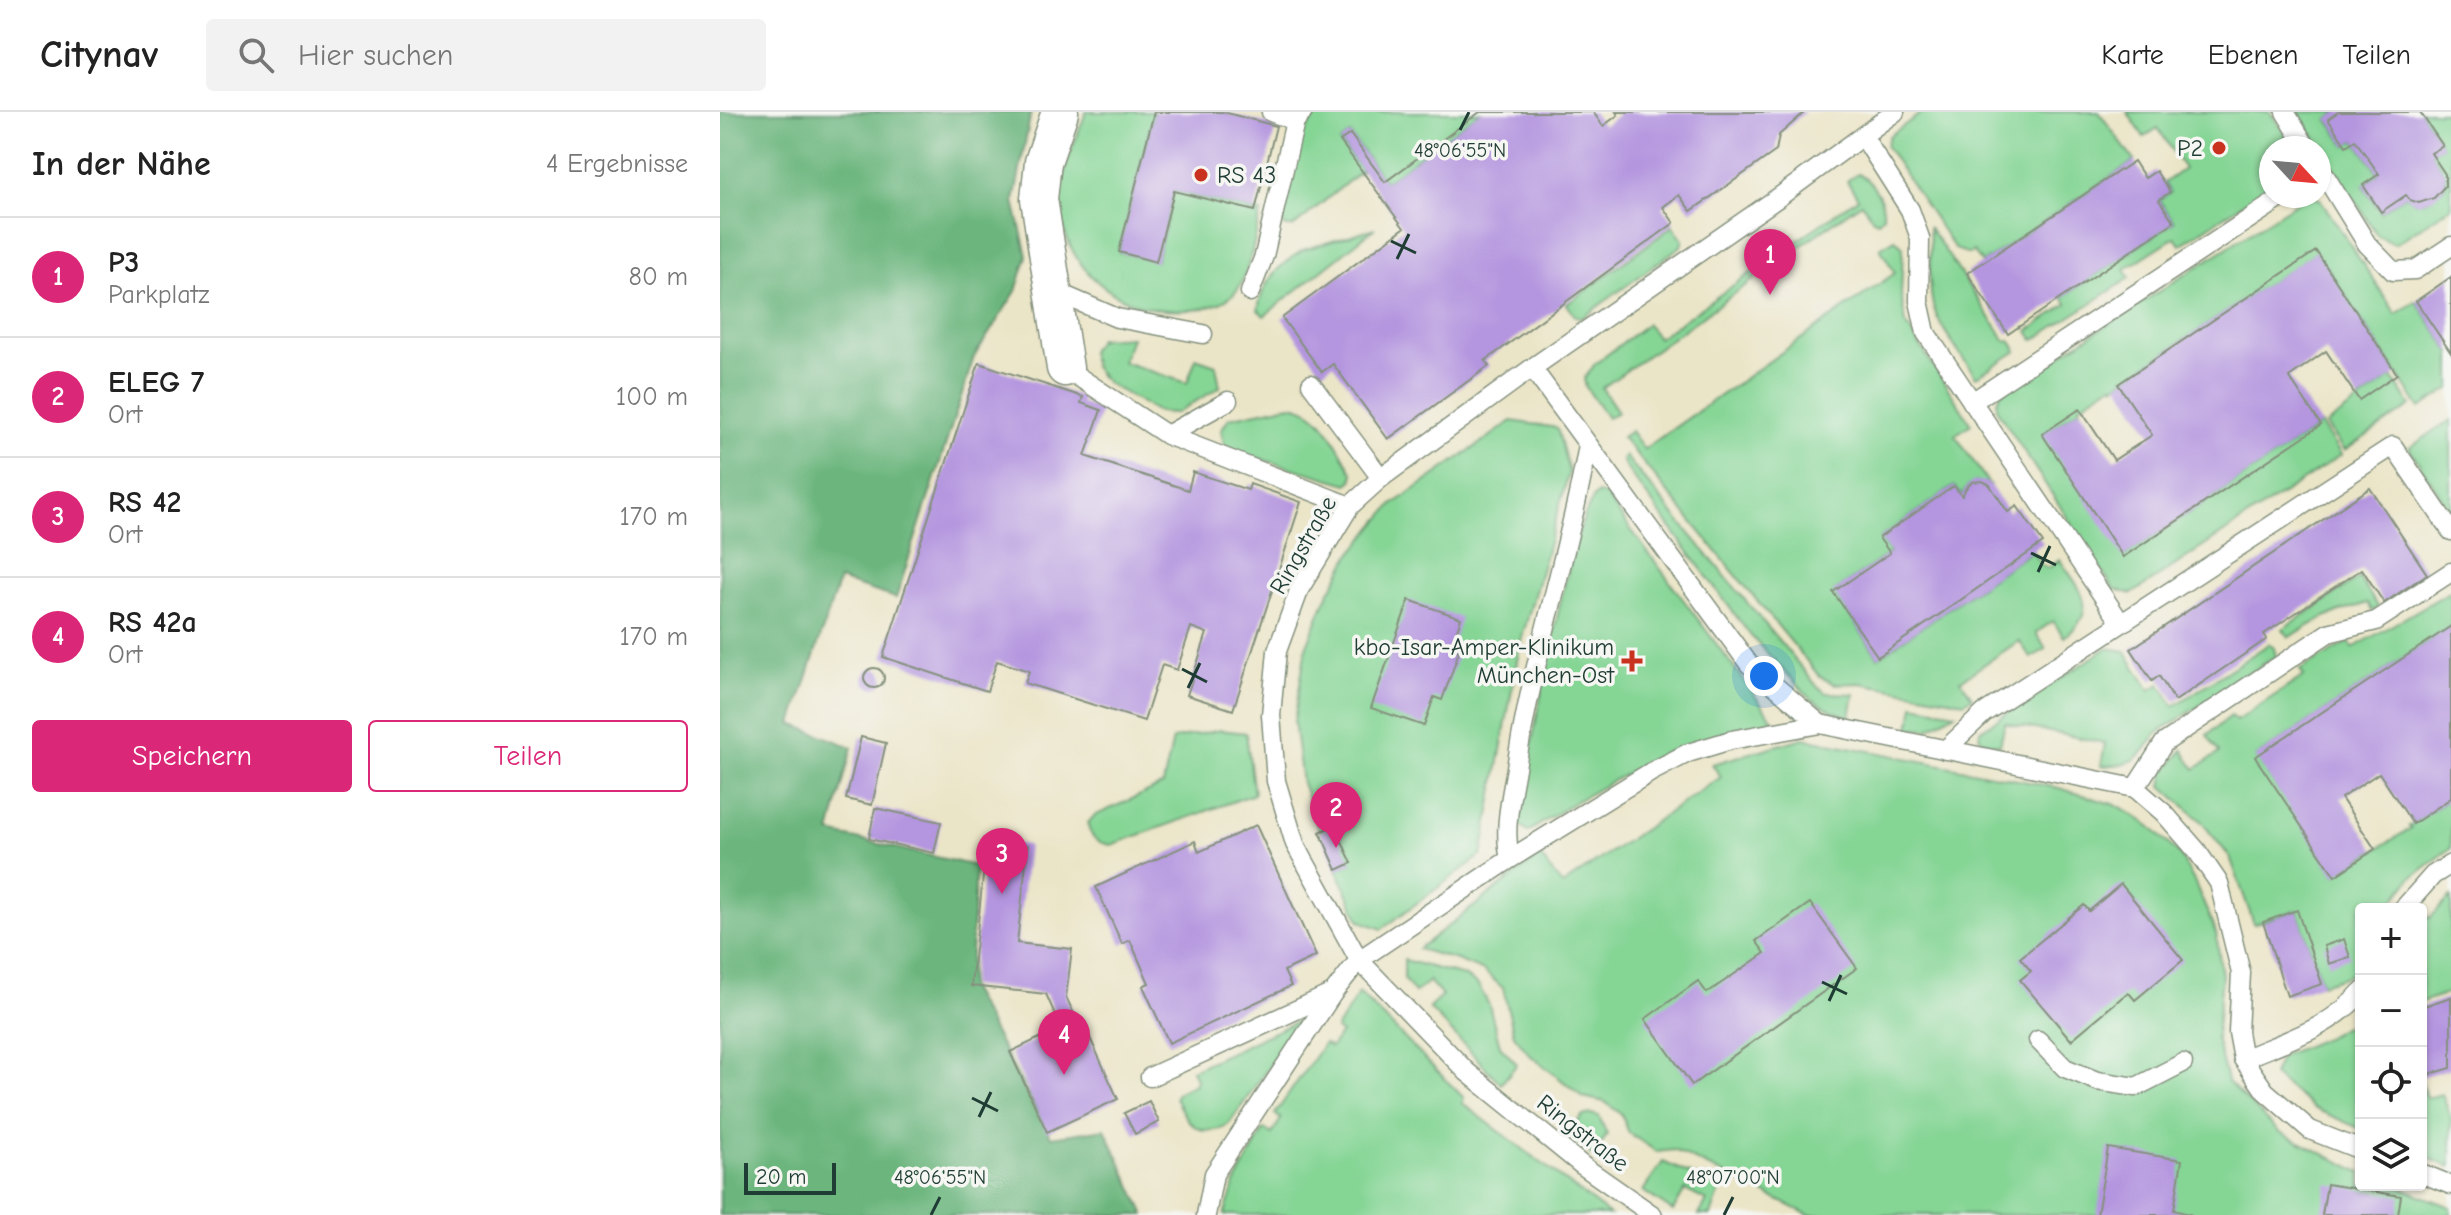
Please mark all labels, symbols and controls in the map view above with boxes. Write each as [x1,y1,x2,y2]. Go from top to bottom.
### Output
search box [206,19,766,91]
text: Citynav [40,33,158,77]
icon: search [234,33,278,77]
text: Hier suchen [298,38,453,73]
text: Karte [2101,39,2164,71]
text: Ebenen [2208,39,2299,71]
text: Teilen [2343,39,2411,71]
place label: P2 [2177,134,2203,162]
north arrow [2259,136,2331,208]
text: 48°06'55"N [1414,139,1506,162]
marker: P2 [2210,139,2228,157]
text: In der Nähe [32,144,211,184]
text: 4 Ergebnisse [546,149,688,179]
place label: RS 43 [1217,161,1276,189]
marker: RS 43 [1192,166,1210,184]
pin: 1 [1744,229,1796,295]
text: P3 [108,245,139,280]
text: 1 [53,262,63,292]
text: 80 m [629,262,688,292]
text: Parkplatz [108,280,209,310]
text: ELEG 7 [108,365,204,400]
text: 2 [52,382,64,412]
text: 100 m [616,382,688,412]
text: Ort [108,400,142,430]
text: RS 42 [108,485,182,520]
street label: Ringstraße [1264,491,1342,599]
text: 3 [52,502,64,532]
text: 170 m [619,502,688,532]
text: Ort [108,520,142,550]
text: RS 42a [108,605,197,640]
text: 4 [52,622,64,652]
text: 170 m [619,622,688,652]
place label: kbo-Isar-Amper-Klinikum München-Ost [1354,633,1615,689]
text: Ort [108,640,142,670]
marker: kbo-Isar-Amper-Klinikum München-Ost [1621,650,1643,672]
your location [1744,656,1784,696]
button: Speichern [32,720,352,792]
button: Teilen [368,720,688,792]
pin: 2 [1310,782,1362,848]
pin: 3 [976,828,1028,894]
map controls [2355,903,2427,1191]
button: + [2355,903,2427,975]
button: − [2355,975,2427,1047]
pin: 4 [1038,1009,1090,1075]
button: locate [2355,1047,2427,1119]
street label: Ringstraße [1532,1089,1634,1177]
button: layers [2355,1119,2427,1191]
scale bar [744,1159,836,1195]
text: 20 m [756,1164,806,1190]
text: 48°06'55"N [894,1166,986,1189]
text: 48°07'00"N [1686,1166,1780,1189]

